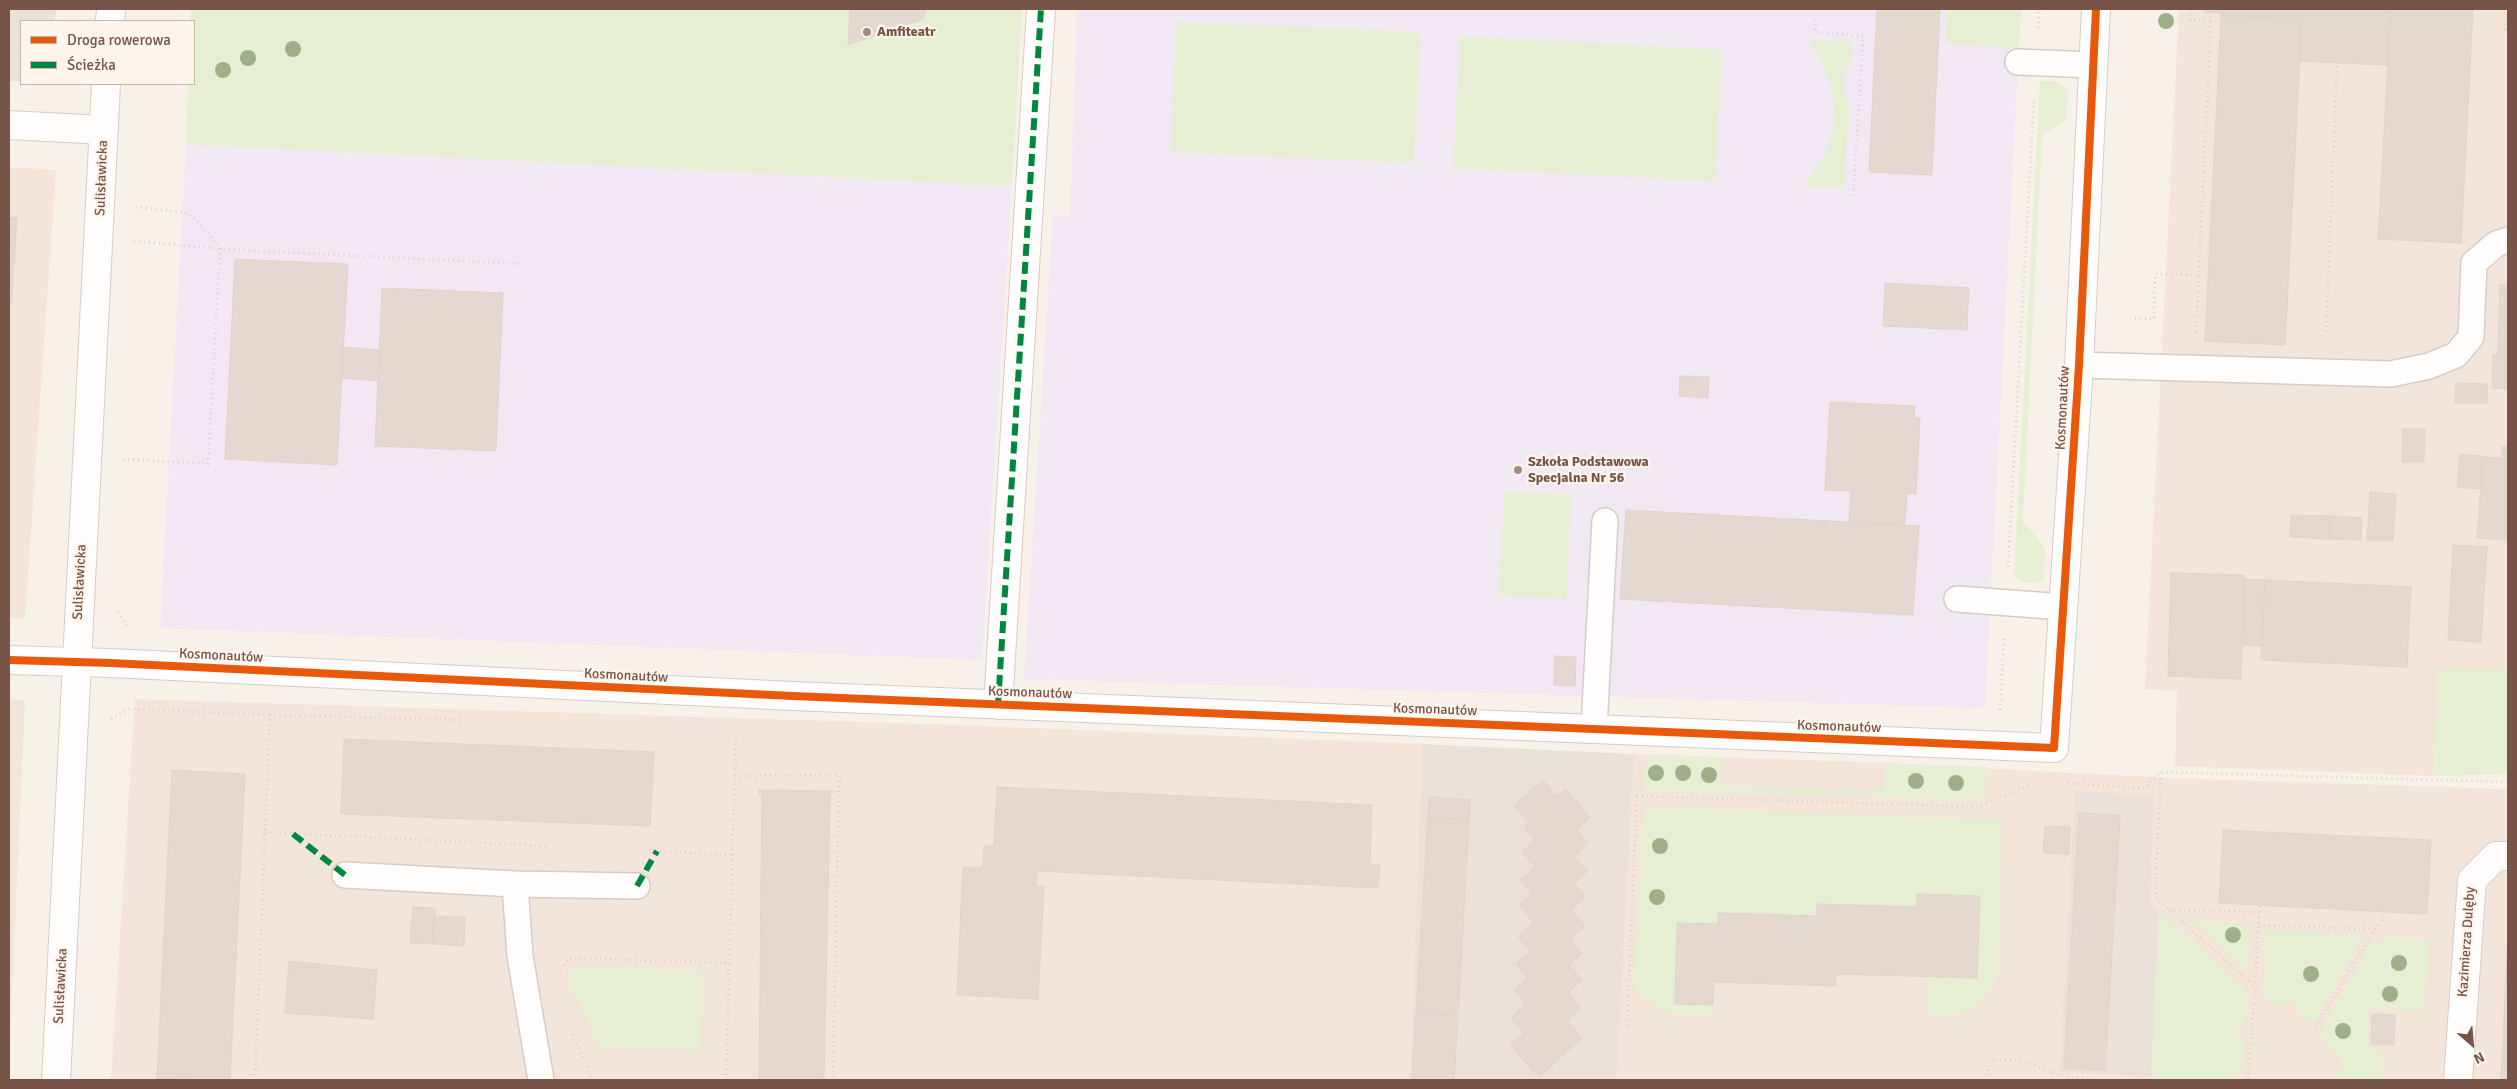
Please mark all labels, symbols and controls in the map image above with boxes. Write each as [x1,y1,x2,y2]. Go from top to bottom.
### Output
legend [20,20,195,85]
place label: Amfiteatr [877,24,936,40]
marker: Amfiteatr [861,26,873,38]
text: Droga rowerowa [67,31,171,49]
text: Ścieżka [67,56,116,74]
street label: Sulisławicka [92,140,112,216]
street label: Kosmonautów [2052,365,2074,451]
place label: Szkoła Podstawowa Specjalna Nr 56 [1528,454,1649,487]
marker: Szkoła Podstawowa Specjalna Nr 56 [1512,464,1524,476]
street label: Sulisławicka [70,544,90,620]
street label: Kosmonautów [178,645,264,667]
street label: Kosmonautów [583,665,669,687]
street label: Kosmonautów [988,683,1072,703]
street label: Kosmonautów [1393,700,1477,720]
street label: Kosmonautów [1797,717,1881,737]
street label: Kazimierza Dulęby [2455,886,2479,998]
street label: Sulisławicka [51,948,71,1024]
north arrow [2447,1019,2497,1069]
text: N [2471,1048,2487,1068]

